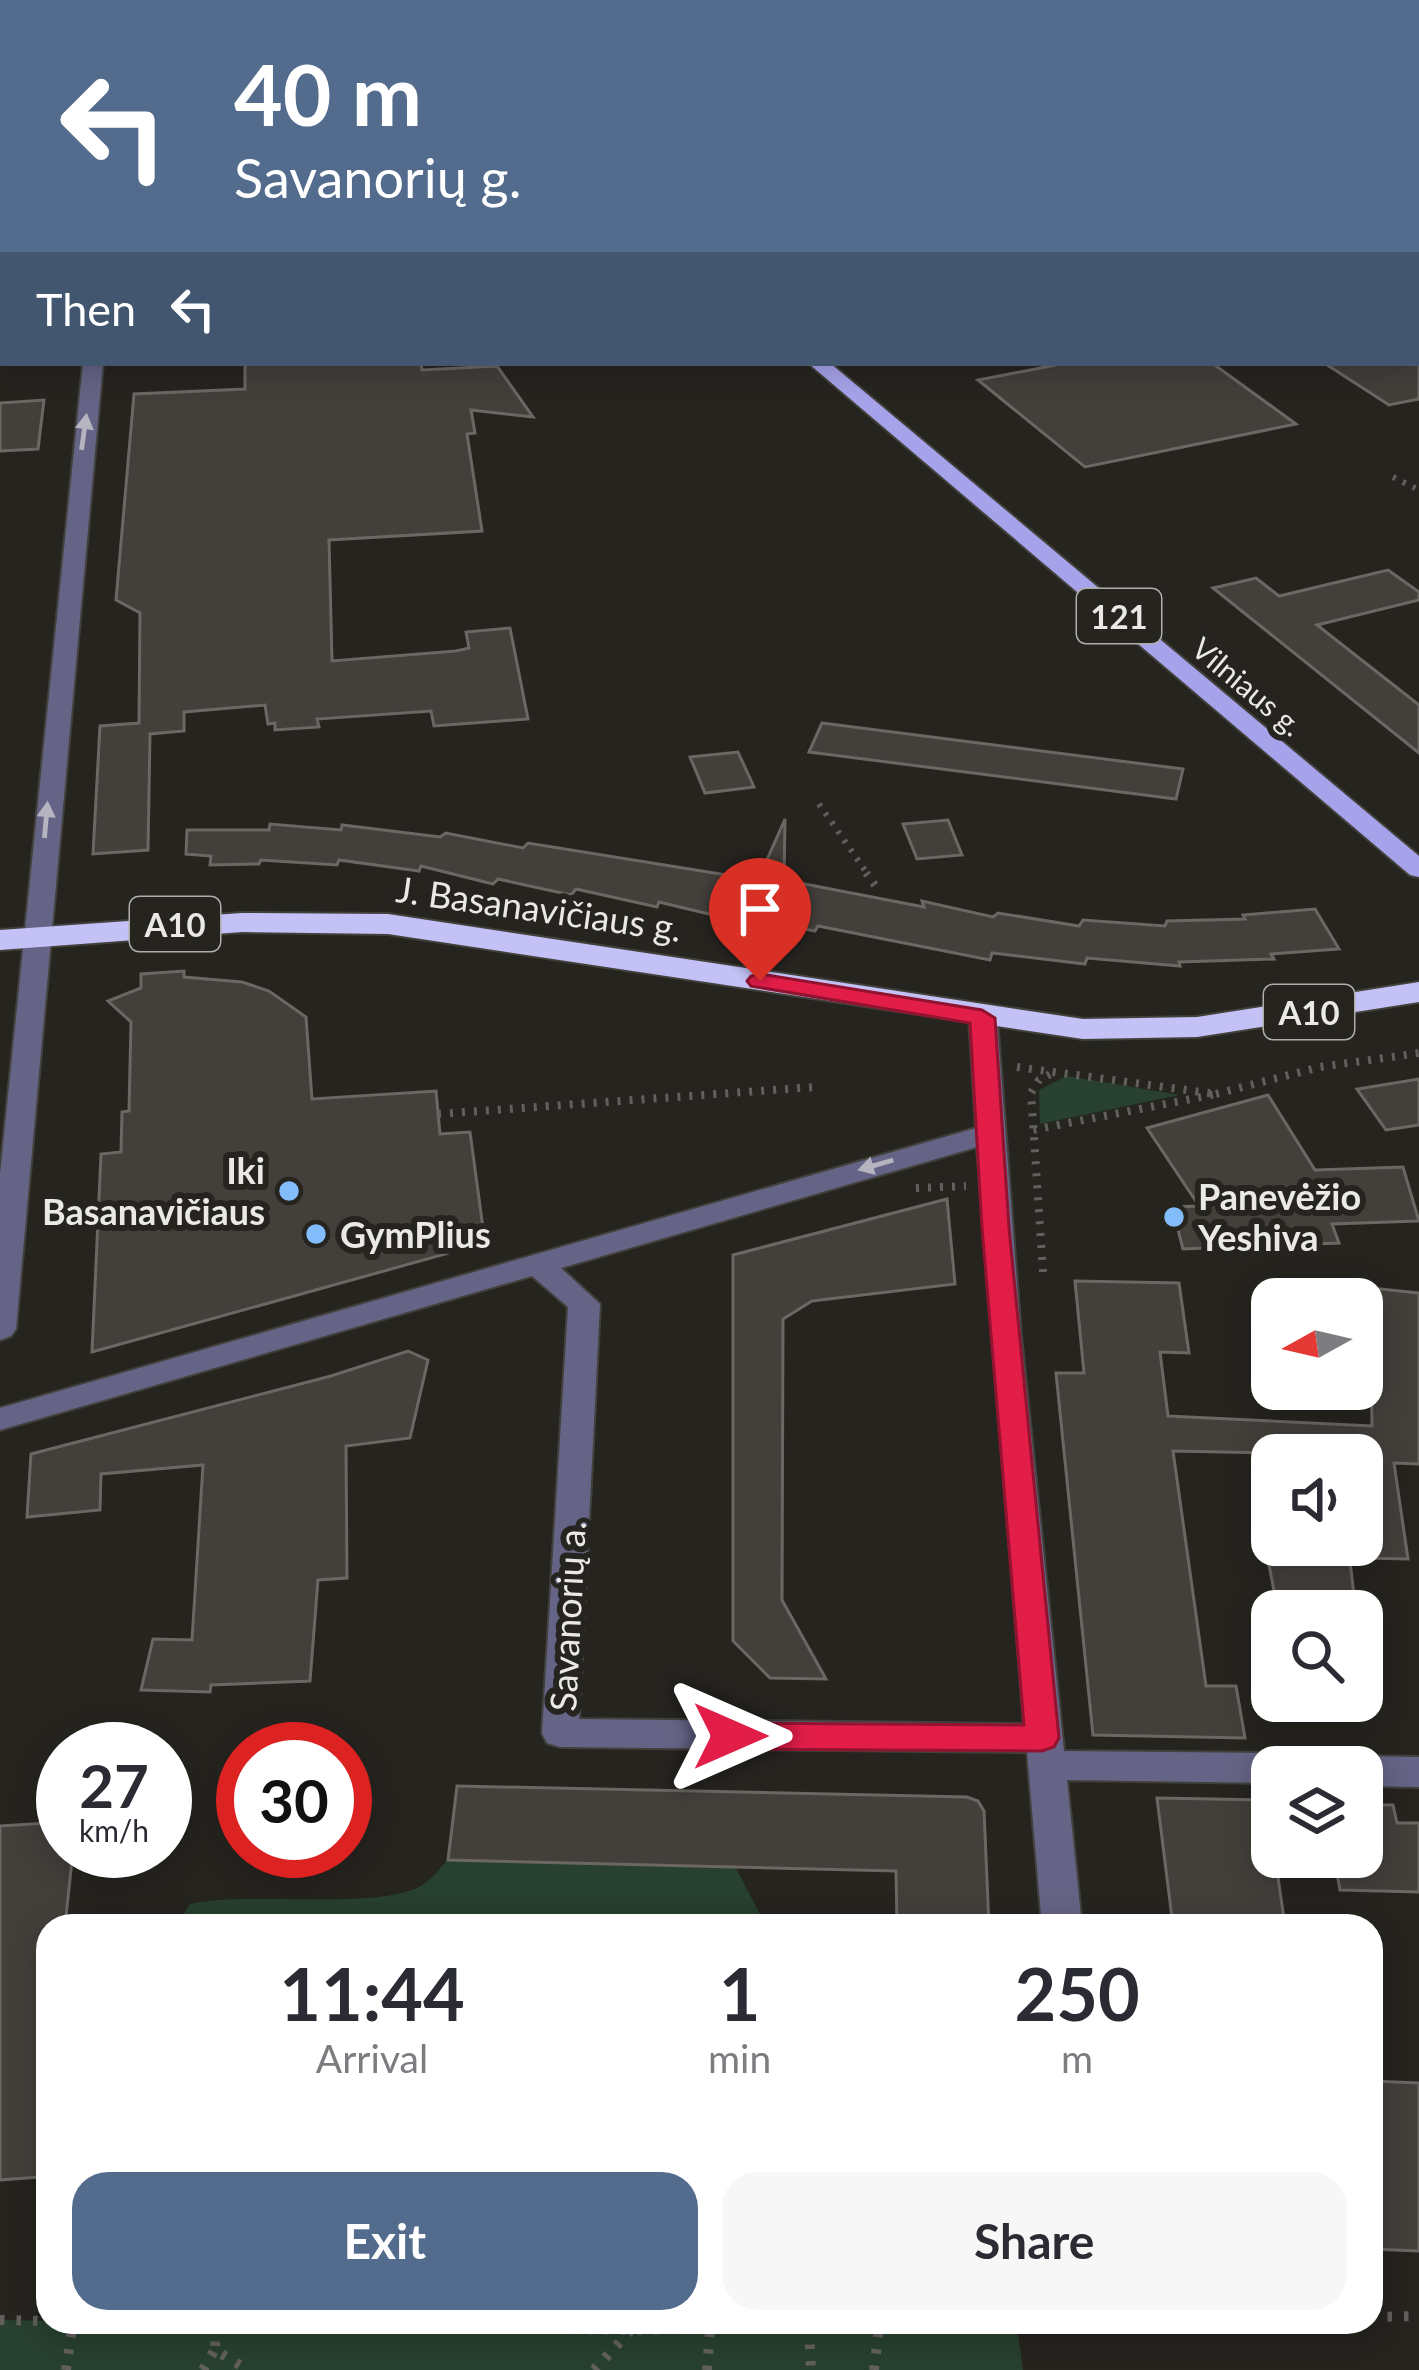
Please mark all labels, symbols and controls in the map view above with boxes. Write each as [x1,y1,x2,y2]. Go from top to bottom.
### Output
text: 40 m [234,43,422,144]
icon: left [36,48,192,204]
text: Savanorių g. [234,145,521,210]
icon: left [160,276,226,342]
text: Then [36,282,136,336]
one-way arrow [75,413,94,450]
road number: 121 [1077,589,1161,643]
street label: Vilniaus g. [1185,629,1311,743]
one-way arrow [37,801,56,838]
pin [709,858,811,981]
street label: J. Basanavičiaus g. [394,866,684,950]
icon: arrive [727,876,793,942]
road number: A10 [130,897,220,951]
road number: A10 [1264,985,1354,1039]
place label: Iki Basanavičiaus [42,1148,265,1233]
one-way arrow [858,1157,894,1175]
place label: Panevėžio Yeshiva [1197,1174,1361,1259]
marker: Iki Basanavičiaus [276,1178,302,1204]
marker: Panevėžio Yeshiva [1161,1204,1187,1230]
place label: GymPlius [340,1212,491,1256]
marker: GymPlius [303,1221,329,1247]
north arrow [1251,1278,1383,1410]
map controls [1251,1278,1383,1878]
button: sound [1251,1434,1383,1566]
street label: Savanorių a. [540,1520,594,1712]
button: search [1251,1590,1383,1722]
position arrow [667,1673,793,1799]
speed limit sign: 30 [216,1722,372,1878]
button: layers [1251,1746,1383,1878]
text: 27 [79,1749,149,1821]
text: km/h [79,1812,149,1848]
text: 11:44 [279,1950,465,2036]
text: 1 [719,1950,761,2036]
text: 250 [1014,1950,1140,2036]
text: Arrival [316,2035,428,2081]
text: min [708,2035,771,2081]
text: m [1061,2035,1093,2081]
button: Exit [72,2172,698,2310]
button: Share [722,2172,1347,2310]

